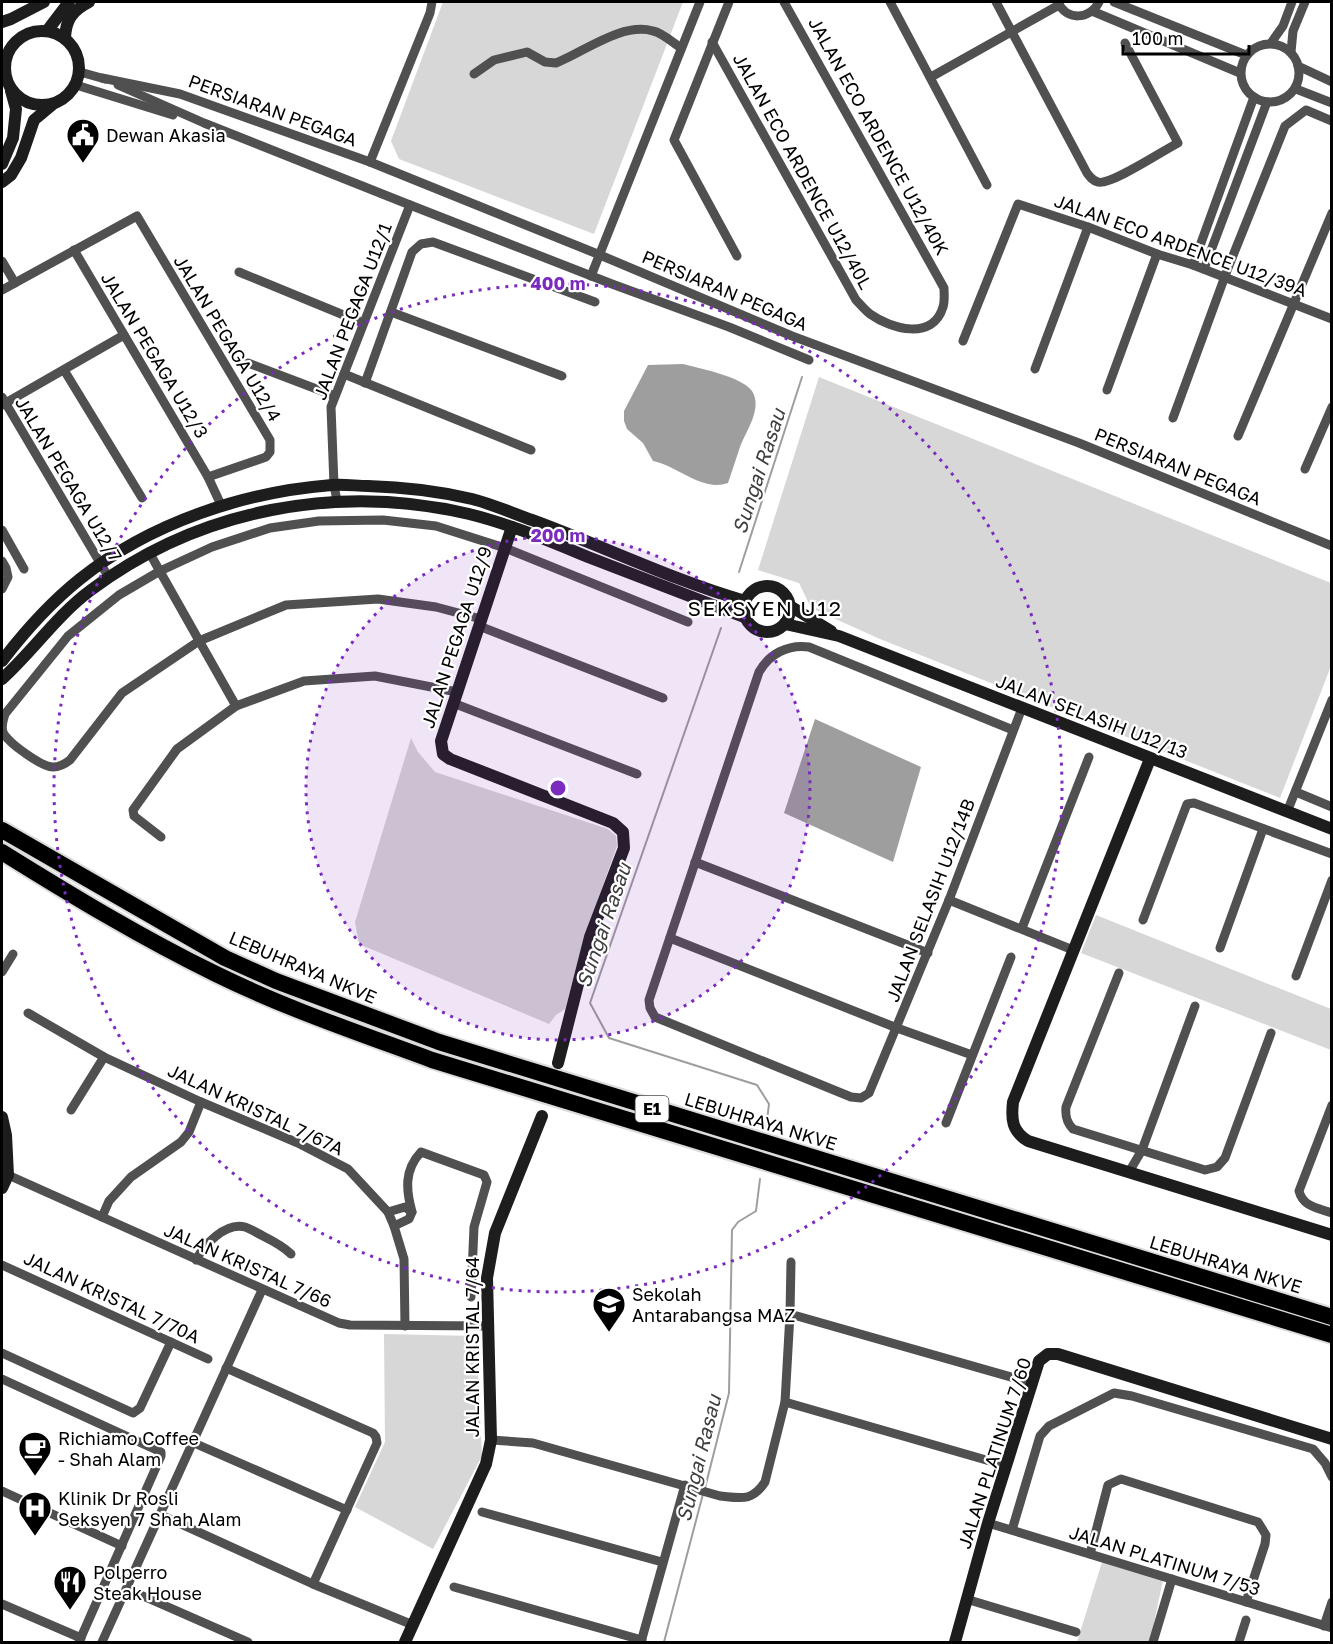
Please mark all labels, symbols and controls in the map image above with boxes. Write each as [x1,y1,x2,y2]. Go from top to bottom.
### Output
street label: JALAN ECO ARDENCE U12/40K [804,13,954,259]
scale bar [1123,18,1249,56]
text: 100 m [1132,27,1183,49]
street label: JALAN ECO ARDENCE U12/40L [729,49,877,293]
street label: PERSIARAN PEGAGA [186,69,360,151]
public building icon: Dewan Akasia [65,117,101,164]
place label: Dewan Akasia [106,124,226,146]
street label: JALAN ECO ARDENCE U12/39A [1052,189,1310,301]
street label: JALAN PEGAGA U12/1 [308,219,396,403]
street label: PERSIARAN PEGAGA [639,245,811,335]
street label: JALAN PEGAGA U12/4 [170,251,286,425]
street label: JALAN PEGAGA U12/3 [97,268,213,442]
text: 400 m [531,272,585,294]
street label: JALAN PEGAGA U12/7 [11,392,127,566]
water label: Sungai Rasau [727,404,791,537]
street label: PERSIARAN PEGAGA [1091,422,1265,510]
text: 200 m [531,524,585,546]
street label: JALAN PEGAGA U12/9 [416,543,496,731]
district label: SEKSYEN U12 [688,595,843,621]
street label: JALAN SELASIH U12/13 [993,669,1191,763]
centre of rings [548,778,568,798]
street label: JALAN SELASIH U12/14B [881,795,979,1005]
water label: Sungai Rasau [571,858,637,991]
street label: LEBUHRAYA NKVE [226,926,380,1008]
street label: JALAN KRISTAL 7/67A [165,1059,347,1159]
street label: LEBUHRAYA NKVE [682,1087,840,1155]
road number: E1 [636,1096,668,1122]
street label: JALAN KRISTAL 7/66 [161,1218,335,1312]
street label: LEBUHRAYA NKVE [1147,1230,1305,1298]
street label: JALAN KRISTAL 7/70A [20,1247,204,1347]
street label: JALAN KRISTAL 7/64 [461,1257,483,1437]
place label: Sekolah Antarabangsa MAZ [632,1283,795,1326]
school or university icon: Sekolah Antarabangsa MAZ [591,1286,627,1333]
street label: JALAN PLATINUM 7/60 [953,1355,1035,1551]
water label: Sungai Rasau [671,1390,727,1524]
place label: Richiamo Coffee - Shah Alam [58,1427,199,1470]
cafe icon: Richiamo Coffee - Shah Alam [17,1430,53,1477]
place label: Klinik Dr Rosli Seksyen 7 Shah Alam [58,1487,241,1530]
hospital icon: Klinik Dr Rosli Seksyen 7 Shah Alam [17,1490,53,1537]
street label: JALAN PLATINUM 7/53 [1067,1520,1263,1600]
place label: Polperro Steak House [93,1561,202,1604]
restaurant icon: Polperro Steak House [52,1564,88,1611]

